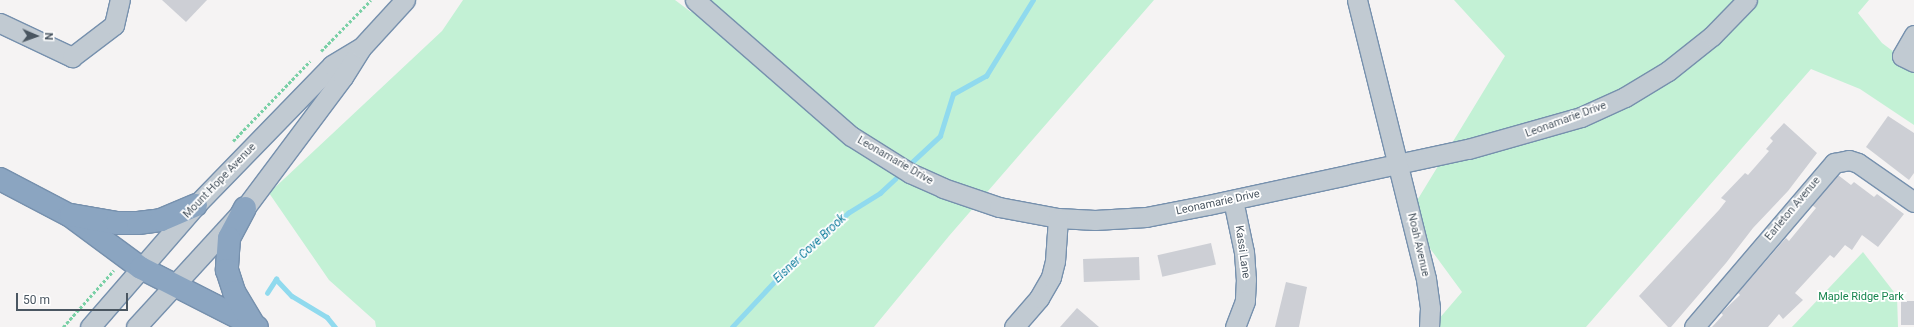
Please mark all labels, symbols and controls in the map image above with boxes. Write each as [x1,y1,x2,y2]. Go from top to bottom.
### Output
north arrow [16,16,56,56]
text: N [42,32,55,41]
street label: Leonamarie Drive [1524,99,1608,141]
street label: Leonamarie Drive [855,134,935,188]
street label: Mount Hope Avenue [181,141,259,221]
street label: Earleton Avenue [1763,174,1823,244]
street label: Leonamarie Drive [1175,188,1261,218]
water label: Eisner Cove Brook [771,212,849,286]
street label: Noah Avenue [1404,212,1432,278]
street label: Kassi Lane [1232,225,1252,279]
scale bar [18,285,130,311]
park label: Maple Ridge Park [1818,290,1904,304]
text: 50 m [23,293,50,307]

